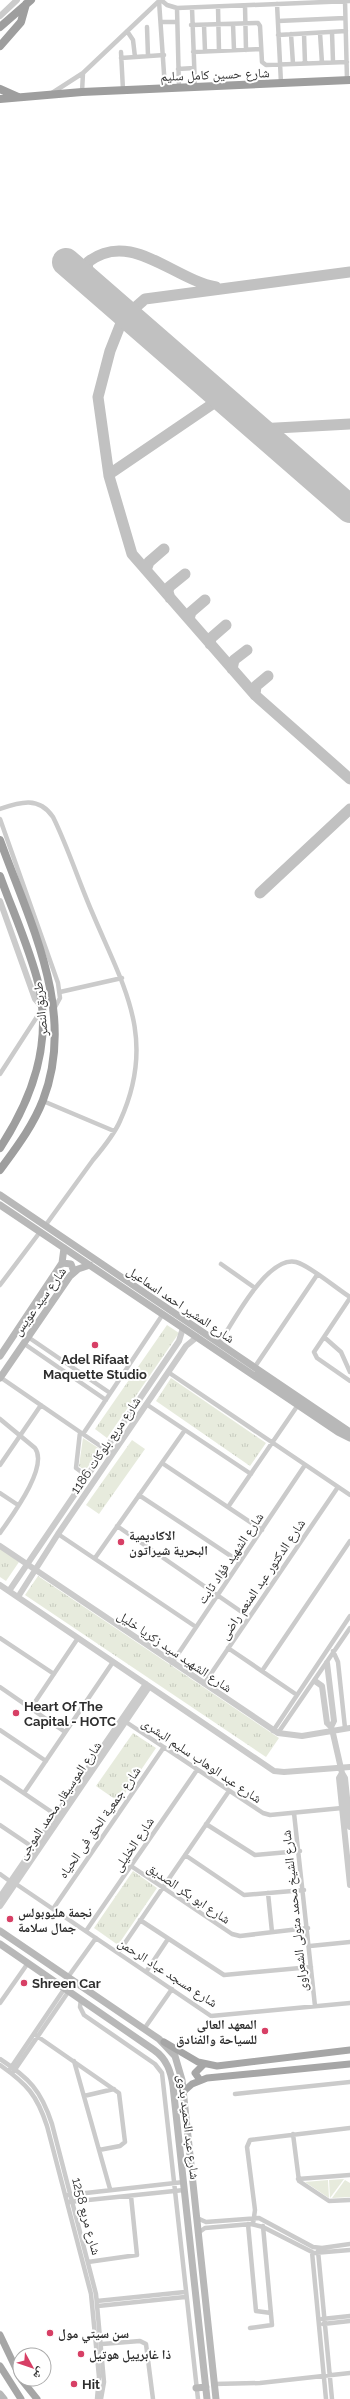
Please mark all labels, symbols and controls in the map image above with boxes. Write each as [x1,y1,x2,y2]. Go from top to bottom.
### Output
street label: شارع حسين كامل سليم [160,65,270,86]
street label: طريق النصر [30,981,52,1038]
street label: شارع المشير احمد اسماعيل [123,1263,237,1348]
street label: شارع سيد عويس [10,1264,71,1340]
marker: Adel Rifaat Maquette Studio [90,1340,100,1350]
place label: Adel Rifaat Maquette Studio [43,1352,147,1382]
street label: شارع مربع بلوكات 1186 [67,1394,145,1498]
street label: شارع الشهيد فؤاد ثابت [194,1510,268,1608]
street label: شارع الدكتور عبد المنعم راضى [216,1516,310,1644]
place label: الاكاديمية البحرية شيراتون [129,1528,208,1558]
marker: الاكاديمية البحرية شيراتون [116,1537,126,1547]
street label: شارع الشهيد سيد زكريا خليل [113,1607,235,1697]
place label: Heart Of The Capital - HOTC [24,1699,116,1729]
marker: Heart Of The Capital - HOTC [11,1708,21,1718]
street label: شارع عبد الوهاب سليم البشرى [138,1715,264,1808]
street label: شارع الموسيقار محمد الموجى [14,1738,106,1863]
street label: شارع جمعية الحق فى الحياه [55,1764,145,1882]
street label: شارع الخليلى [110,1814,159,1876]
street label: شارع الشيخ محمد متولى الشعراوى [279,1829,312,1993]
street label: شارع ابو بكر الصديق [143,1860,233,1928]
place label: نجمة هليوبولس جمال سلامة [18,1905,92,1935]
marker: نجمة هليوبولس جمال سلامة [5,1914,15,1924]
street label: شارع مسجد عباد الرحمن [114,1935,220,2012]
place label: Shreen Car [32,1976,101,1991]
marker: Shreen Car [19,1978,29,1988]
place label: المعهد العالى للسياحة والفنادق [176,2017,257,2048]
marker: المعهد العالى للسياحة والفنادق [260,2026,270,2036]
street label: شارع عبد الحميد بدوى [173,2074,202,2181]
street label: شارع مربع 1258 [67,2176,104,2257]
place label: سن سيتي مول [58,2326,129,2344]
marker: سن سيتي مول [45,2328,55,2338]
north arrow [12,2347,52,2387]
place label: ذا غابرييل هوتيل [89,2347,171,2363]
marker: ذا غابرييل هوتيل [76,2349,86,2359]
text: ش [30,2364,48,2382]
place label: Hit [82,2377,100,2392]
marker: Hit [69,2379,79,2389]

